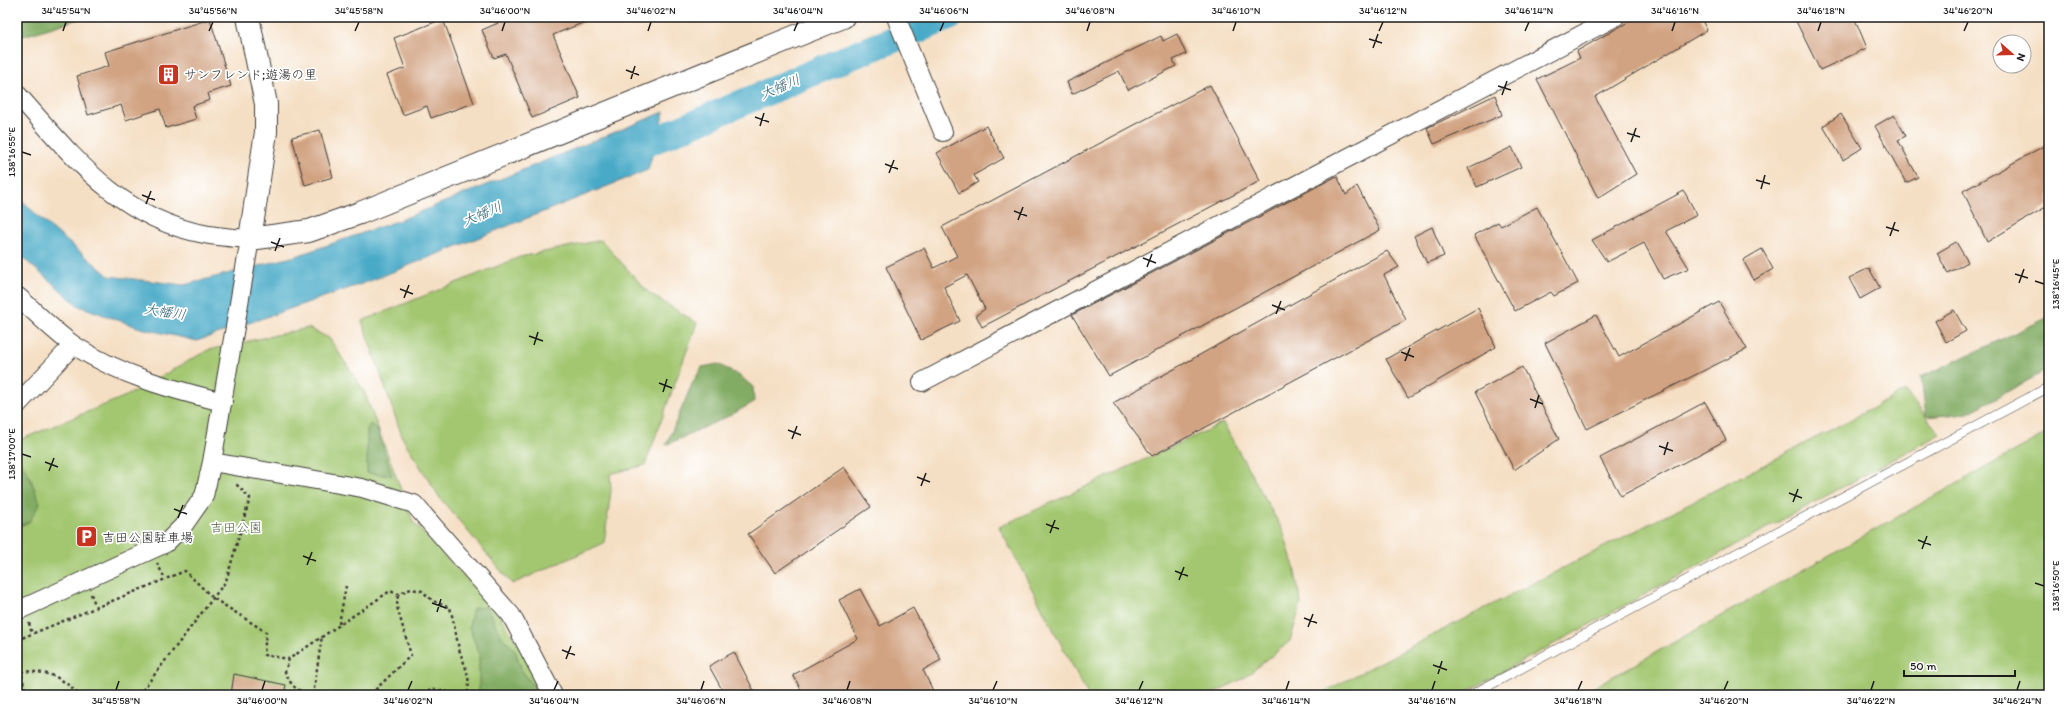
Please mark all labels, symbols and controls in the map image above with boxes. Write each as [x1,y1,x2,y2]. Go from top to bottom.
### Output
text: 34°45'54"N [41,4,91,17]
text: 34°45'56"N [189,4,237,17]
text: 34°45'58"N [335,4,384,17]
text: 34°46'00"N [480,4,530,17]
text: 34°46'02"N [626,4,676,17]
text: 34°46'04"N [773,4,823,17]
text: 34°46'06"N [919,4,969,17]
text: 34°46'08"N [1065,4,1115,17]
text: 34°46'10"N [1212,4,1261,17]
text: 34°46'12"N [1359,4,1407,17]
text: 34°46'14"N [1505,4,1554,17]
text: 34°46'16"N [1651,4,1699,17]
text: 34°46'18"N [1797,4,1845,17]
text: 34°46'20"N [1943,4,1993,17]
north arrow [1992,34,2032,74]
text: N [2014,52,2028,63]
building icon: サンフレンド;遊湯の里 [156,61,182,87]
place label: サンフレンド;遊湯の里 [184,67,317,82]
water label: 大幡川 [757,71,803,103]
text: 138°16'55"E [5,127,18,177]
water label: 大幡川 [459,198,505,230]
text: 138°16'45"E [2049,258,2062,309]
water label: 大幡川 [143,300,187,324]
text: 138°17'00"E [5,428,18,480]
park label: 吉田公園 [210,520,262,535]
parking icon: 吉田公園駐車場 [74,524,100,550]
place label: 吉田公園駐車場 [102,530,193,545]
text: 138°16'50"E [2049,560,2062,611]
scale bar [1904,652,2015,678]
text: 50 m [1910,659,1936,673]
text: 34°45'58"N [92,694,141,707]
text: 34°46'00"N [237,694,287,707]
text: 34°46'02"N [383,694,433,707]
text: 34°46'04"N [529,694,579,707]
text: 34°46'06"N [676,694,726,707]
text: 34°46'08"N [822,694,872,707]
text: 34°46'10"N [969,694,1018,707]
text: 34°46'12"N [1115,694,1163,707]
text: 34°46'14"N [1262,694,1311,707]
text: 34°46'16"N [1408,694,1456,707]
text: 34°46'18"N [1554,694,1602,707]
text: 34°46'20"N [1699,694,1749,707]
text: 34°46'22"N [1847,694,1895,707]
text: 34°46'24"N [1992,694,2042,707]

